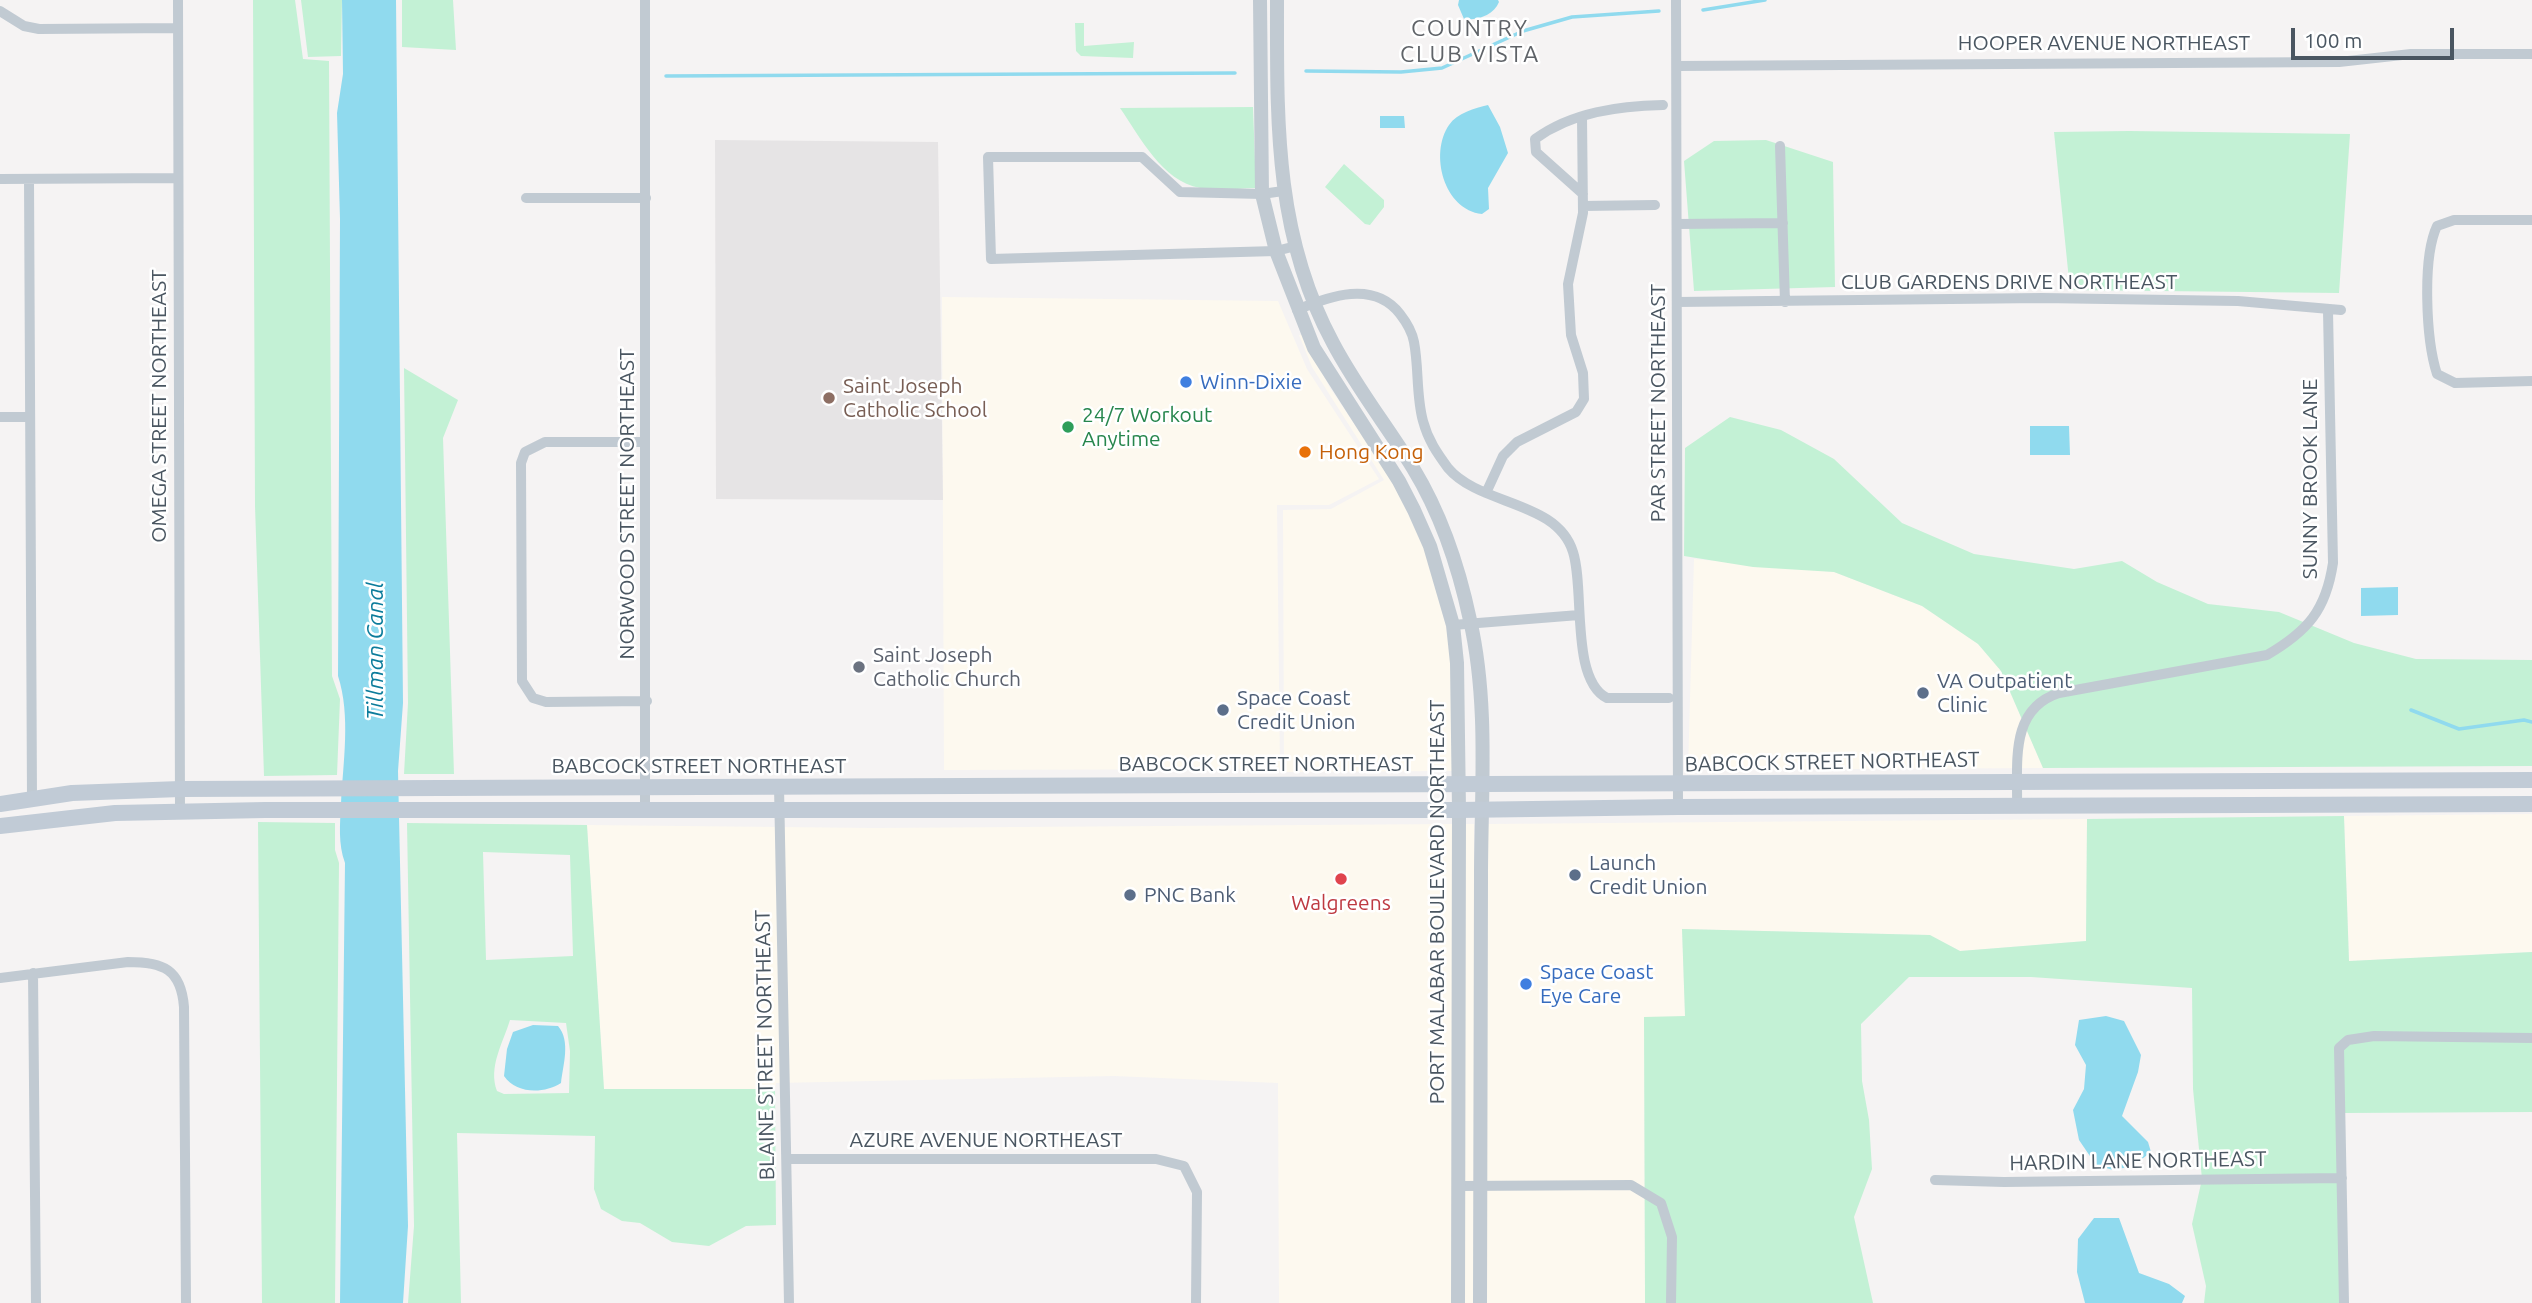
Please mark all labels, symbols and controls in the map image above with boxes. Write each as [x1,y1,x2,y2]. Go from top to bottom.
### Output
district label: COUNTRY CLUB VISTA [1401,14,1539,68]
scale bar [2294,14,2457,58]
text: 100 m [2304,28,2362,52]
street label: HOOPER AVENUE NORTHEAST [1958,30,2250,56]
street label: OMEGA STREET NORTHEAST [146,269,172,543]
street label: CLUB GARDENS DRIVE NORTHEAST [1841,269,2177,295]
street label: PAR STREET NORTHEAST [1645,284,1671,522]
street label: NORWOOD STREET NORTHEAST [614,348,640,660]
place label: Winn-Dixie [1200,369,1302,395]
place label: Saint Joseph Catholic School [843,373,987,423]
marker: Winn-Dixie [1178,374,1194,390]
street label: SUNNY BROOK LANE [2297,379,2323,579]
marker: Saint Joseph Catholic School [821,390,837,406]
place label: 24/7 Workout Anytime [1082,402,1212,452]
marker: 24/7 Workout Anytime [1060,419,1076,435]
place label: Hong Kong [1319,439,1424,465]
marker: Hong Kong [1297,444,1313,460]
water label: Tillman Canal [361,582,389,720]
place label: Saint Joseph Catholic Church [873,642,1021,692]
marker: Saint Joseph Catholic Church [851,659,867,675]
place label: VA Outpatient Clinic [1937,668,2073,718]
place label: Space Coast Credit Union [1237,685,1356,735]
marker: VA Outpatient Clinic [1915,685,1931,701]
street label: PORT MALABAR BOULEVARD NORTHEAST [1424,700,1450,1104]
marker: Space Coast Credit Union [1215,702,1231,718]
street label: BABCOCK STREET NORTHEAST [1684,747,1980,777]
street label: BABCOCK STREET NORTHEAST [1119,751,1413,777]
street label: BABCOCK STREET NORTHEAST [552,753,846,779]
place label: Launch Credit Union [1589,850,1708,900]
marker: Launch Credit Union [1567,867,1583,883]
marker: Walgreens [1333,871,1349,887]
place label: PNC Bank [1144,882,1236,908]
marker: PNC Bank [1122,887,1138,903]
place label: Walgreens [1291,890,1391,916]
street label: BLAINE STREET NORTHEAST [750,910,780,1180]
place label: Space Coast Eye Care [1540,959,1653,1009]
marker: Space Coast Eye Care [1518,976,1534,992]
street label: AZURE AVENUE NORTHEAST [850,1127,1122,1153]
street label: HARDIN LANE NORTHEAST [2009,1146,2267,1176]

